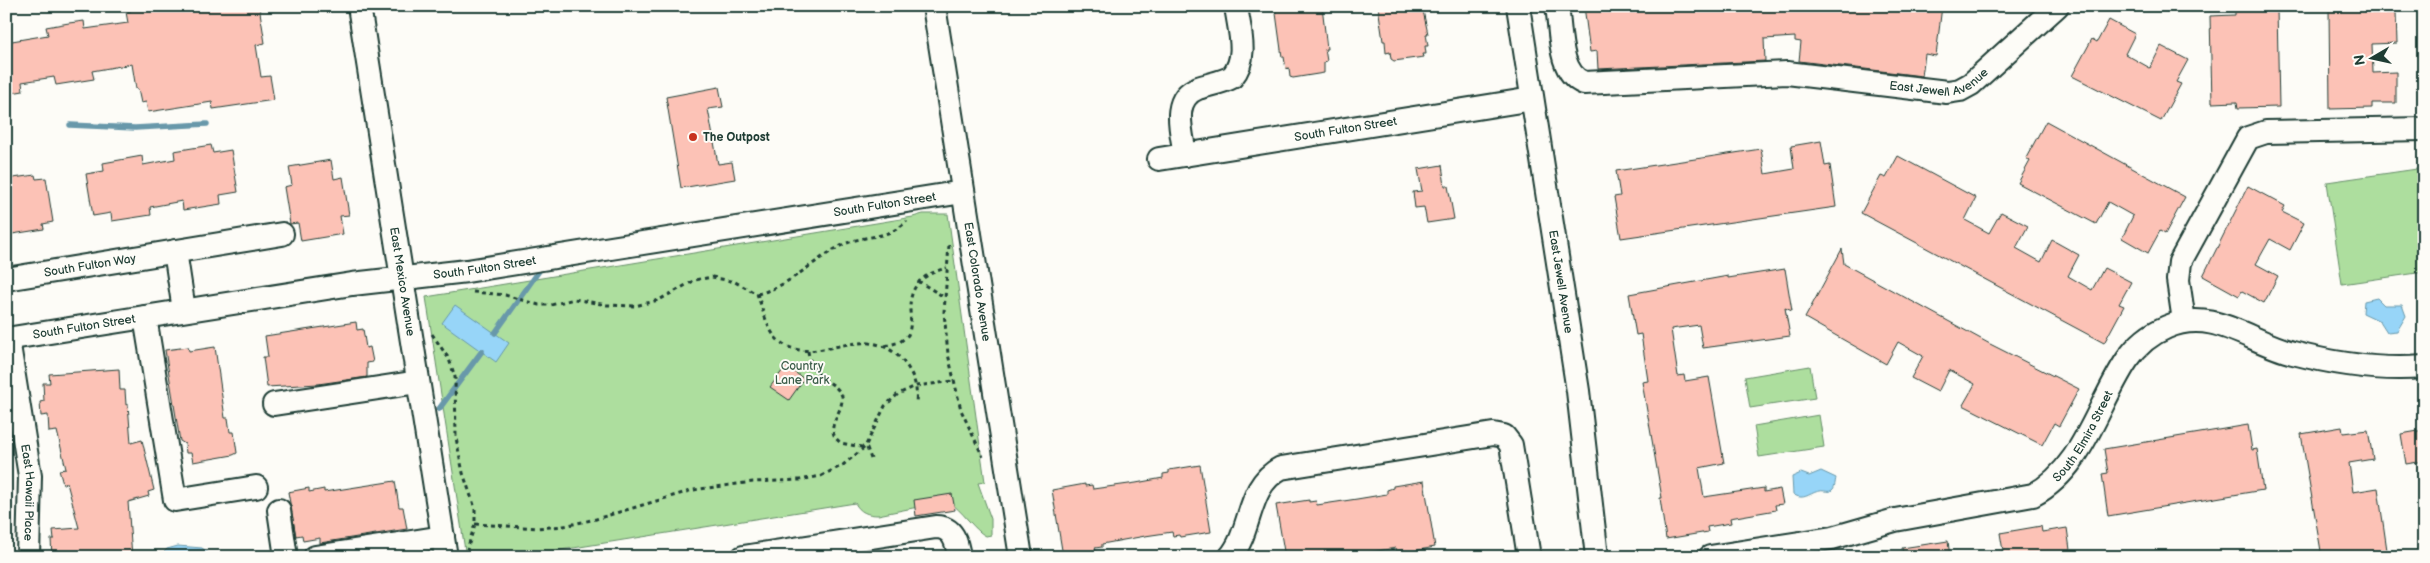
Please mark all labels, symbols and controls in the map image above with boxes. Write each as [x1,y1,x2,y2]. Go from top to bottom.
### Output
north arrow [2348,32,2398,82]
text: N [2350,53,2369,66]
street label: East Jewell Avenue [1889,65,1991,99]
street label: South Fulton Street [1293,113,1398,145]
place label: The Outpost [703,130,770,145]
marker: The Outpost [687,131,699,143]
street label: South Fulton Street [832,189,937,220]
street label: East Colorado Avenue [961,221,994,342]
street label: East Mexico Avenue [387,226,419,337]
street label: East Jewell Avenue [1546,229,1576,334]
street label: South Fulton Way [43,250,137,280]
street label: South Fulton Street [432,253,537,282]
street label: South Fulton Street [32,311,137,342]
park label: Country Lane Park [775,359,829,388]
street label: South Elmira Street [2049,388,2116,485]
street label: East Hawaii Place [17,443,38,541]

